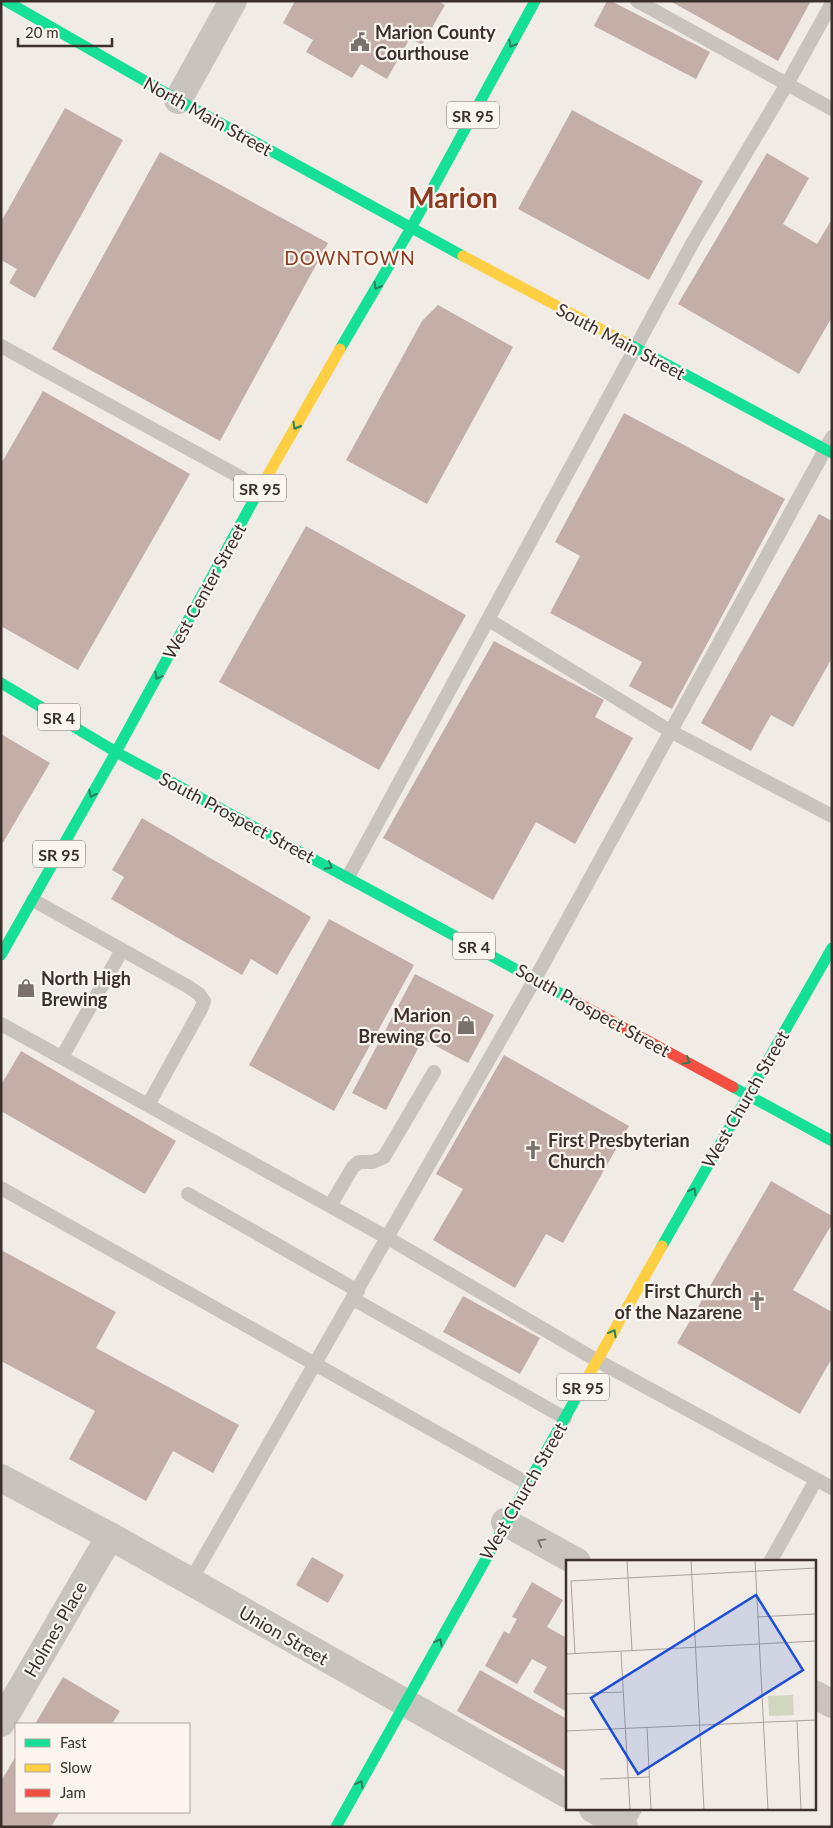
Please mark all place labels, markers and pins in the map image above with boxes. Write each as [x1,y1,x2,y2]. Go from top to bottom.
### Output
place label: Marion County Courthouse [375,21,496,64]
public building icon: Marion County Courthouse [349,31,371,53]
place label: North High Brewing [41,967,131,1010]
shop icon: North High Brewing [15,977,37,999]
place label: Marion Brewing Co [358,1004,451,1047]
shop icon: Marion Brewing Co [455,1014,477,1036]
place label: First Presbyterian Church [548,1129,690,1172]
church icon: First Presbyterian Church [522,1139,544,1161]
place label: First Church of the Nazarene [615,1280,742,1323]
church icon: First Church of the Nazarene [746,1290,768,1312]

